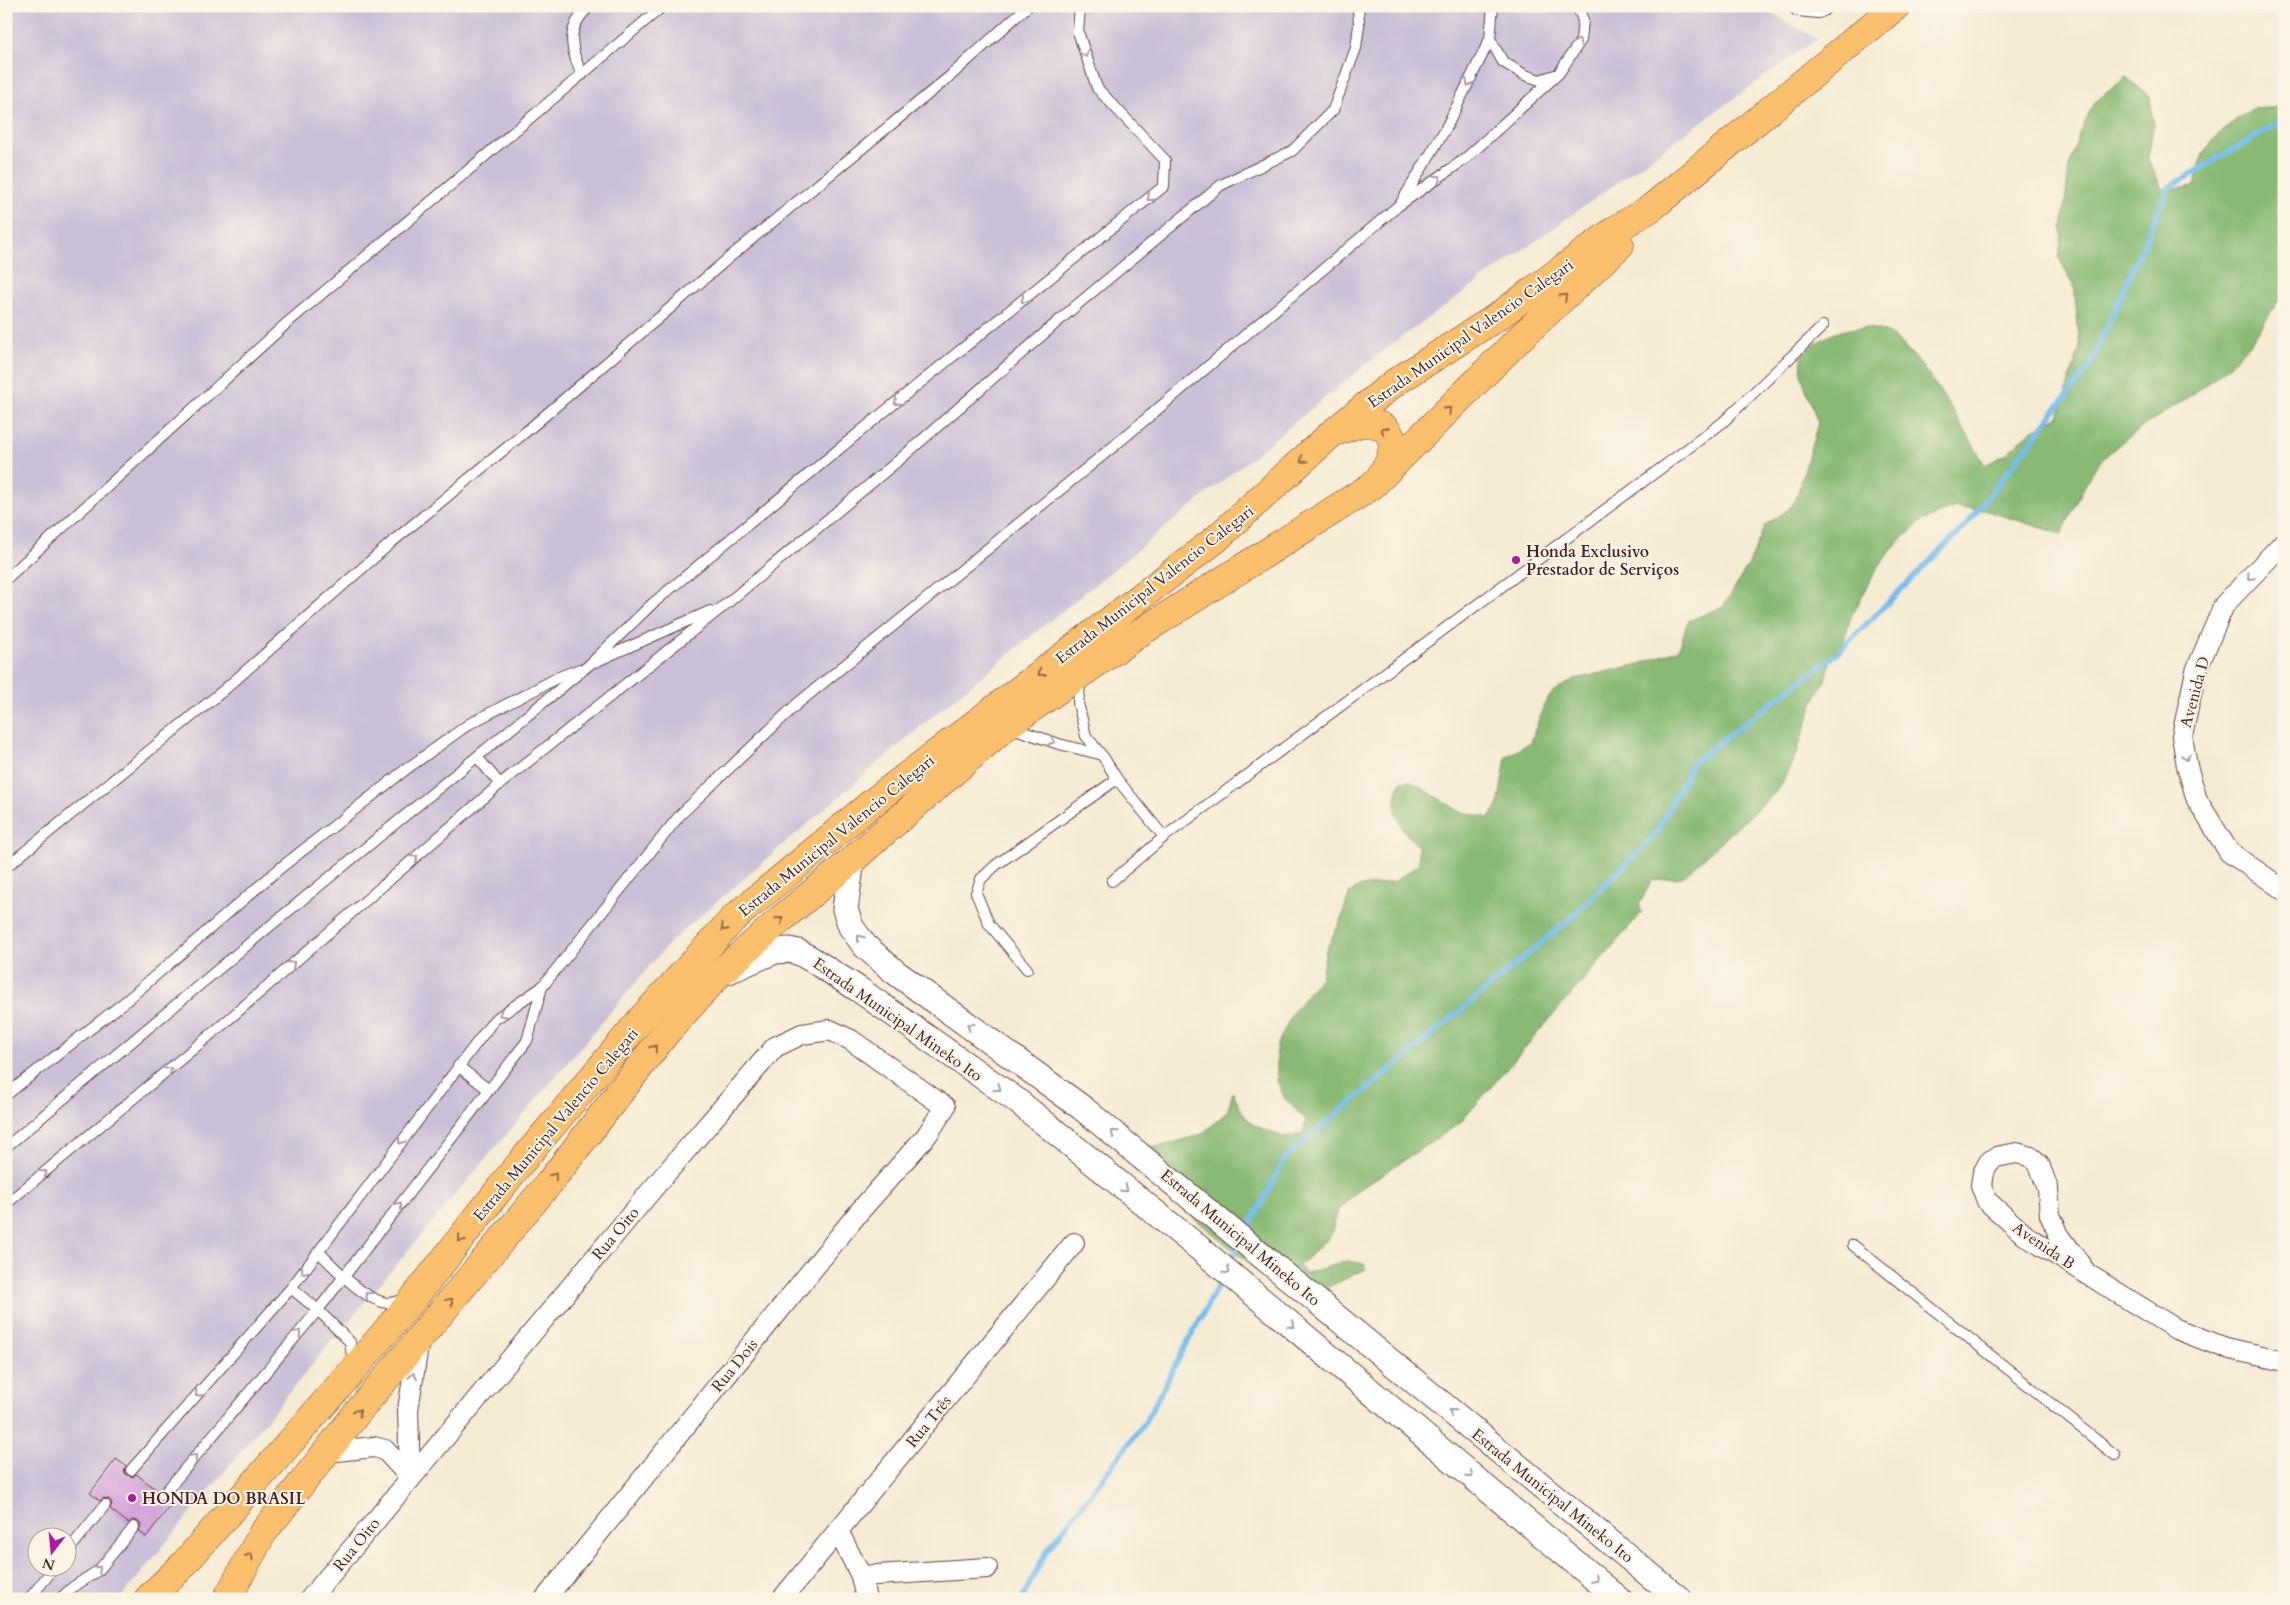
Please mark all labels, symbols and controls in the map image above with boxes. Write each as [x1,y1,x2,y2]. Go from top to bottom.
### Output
one-way arrow [1572,38,1582,47]
one-way arrow [1079,49,1089,57]
one-way arrow [1465,77,1475,86]
one-way arrow [1433,175,1442,184]
one-way arrow [1147,192,1156,200]
street label: Estrada Municipal Valencio Calegari [1363,254,1578,413]
one-way arrow [1559,294,1568,303]
one-way arrow [1021,295,1030,303]
one-way arrow [894,396,903,404]
one-way arrow [1442,407,1451,416]
one-way arrow [1380,427,1390,436]
one-way arrow [1299,454,1308,463]
street label: Estrada Municipal Valencio Calegari [1051,500,1259,669]
place label: Honda Exclusivo Prestador de Serviços [1526,541,1679,581]
marker: Honda Exclusivo Prestador de Serviços [1510,554,1522,566]
one-way arrow [2247,572,2256,581]
street label: Avenida D [2175,654,2215,730]
one-way arrow [1037,667,1047,676]
one-way arrow [1047,736,1056,746]
street label: Estrada Municipal Valencio Calegari [734,749,940,922]
one-way arrow [2180,752,2190,761]
one-way arrow [410,854,419,863]
one-way arrow [774,916,783,925]
one-way arrow [721,923,730,932]
one-way arrow [857,934,866,944]
street label: Estrada Municipal Mineko Ito [808,953,987,1087]
one-way arrow [287,961,296,970]
one-way arrow [498,1008,508,1017]
street label: Estrada Municipal Valencio Calegari [468,1023,644,1226]
one-way arrow [967,1023,976,1031]
one-way arrow [648,1044,657,1054]
one-way arrow [163,1066,172,1075]
one-way arrow [992,1082,1002,1091]
one-way arrow [1111,1131,1120,1139]
one-way arrow [398,1135,407,1145]
street label: Estrada Municipal Mineko Ito [1156,1164,1325,1311]
one-way arrow [38,1170,47,1179]
one-way arrow [549,1173,557,1182]
one-way arrow [1120,1183,1129,1192]
one-way arrow [393,1201,402,1211]
street label: Rua Oito [587,1202,645,1265]
street label: Avenida B [2008,1217,2079,1275]
one-way arrow [458,1233,466,1242]
one-way arrow [301,1265,309,1274]
one-way arrow [1221,1265,1230,1274]
one-way arrow [365,1292,374,1300]
one-way arrow [445,1298,453,1307]
one-way arrow [1286,1320,1295,1328]
one-way arrow [293,1329,302,1338]
street label: Rua Dois [707,1334,763,1397]
one-way arrow [407,1372,418,1380]
one-way arrow [195,1388,204,1397]
street label: Rua Três [901,1391,957,1452]
one-way arrow [352,1409,360,1418]
one-way arrow [1449,1409,1458,1418]
street label: Estrada Municipal Mineko Ito [1467,1424,1638,1568]
one-way arrow [189,1454,198,1463]
one-way arrow [1464,1469,1473,1477]
place label: HONDA DO BRASIL [142,1488,306,1510]
marker: HONDA DO BRASIL [126,1492,138,1504]
street label: Rua Oito [328,1513,385,1576]
north arrow [28,1528,78,1578]
one-way arrow [244,1552,254,1561]
text: N [40,1553,57,1575]
one-way arrow [93,1566,102,1575]
one-way arrow [1589,1573,1598,1581]

